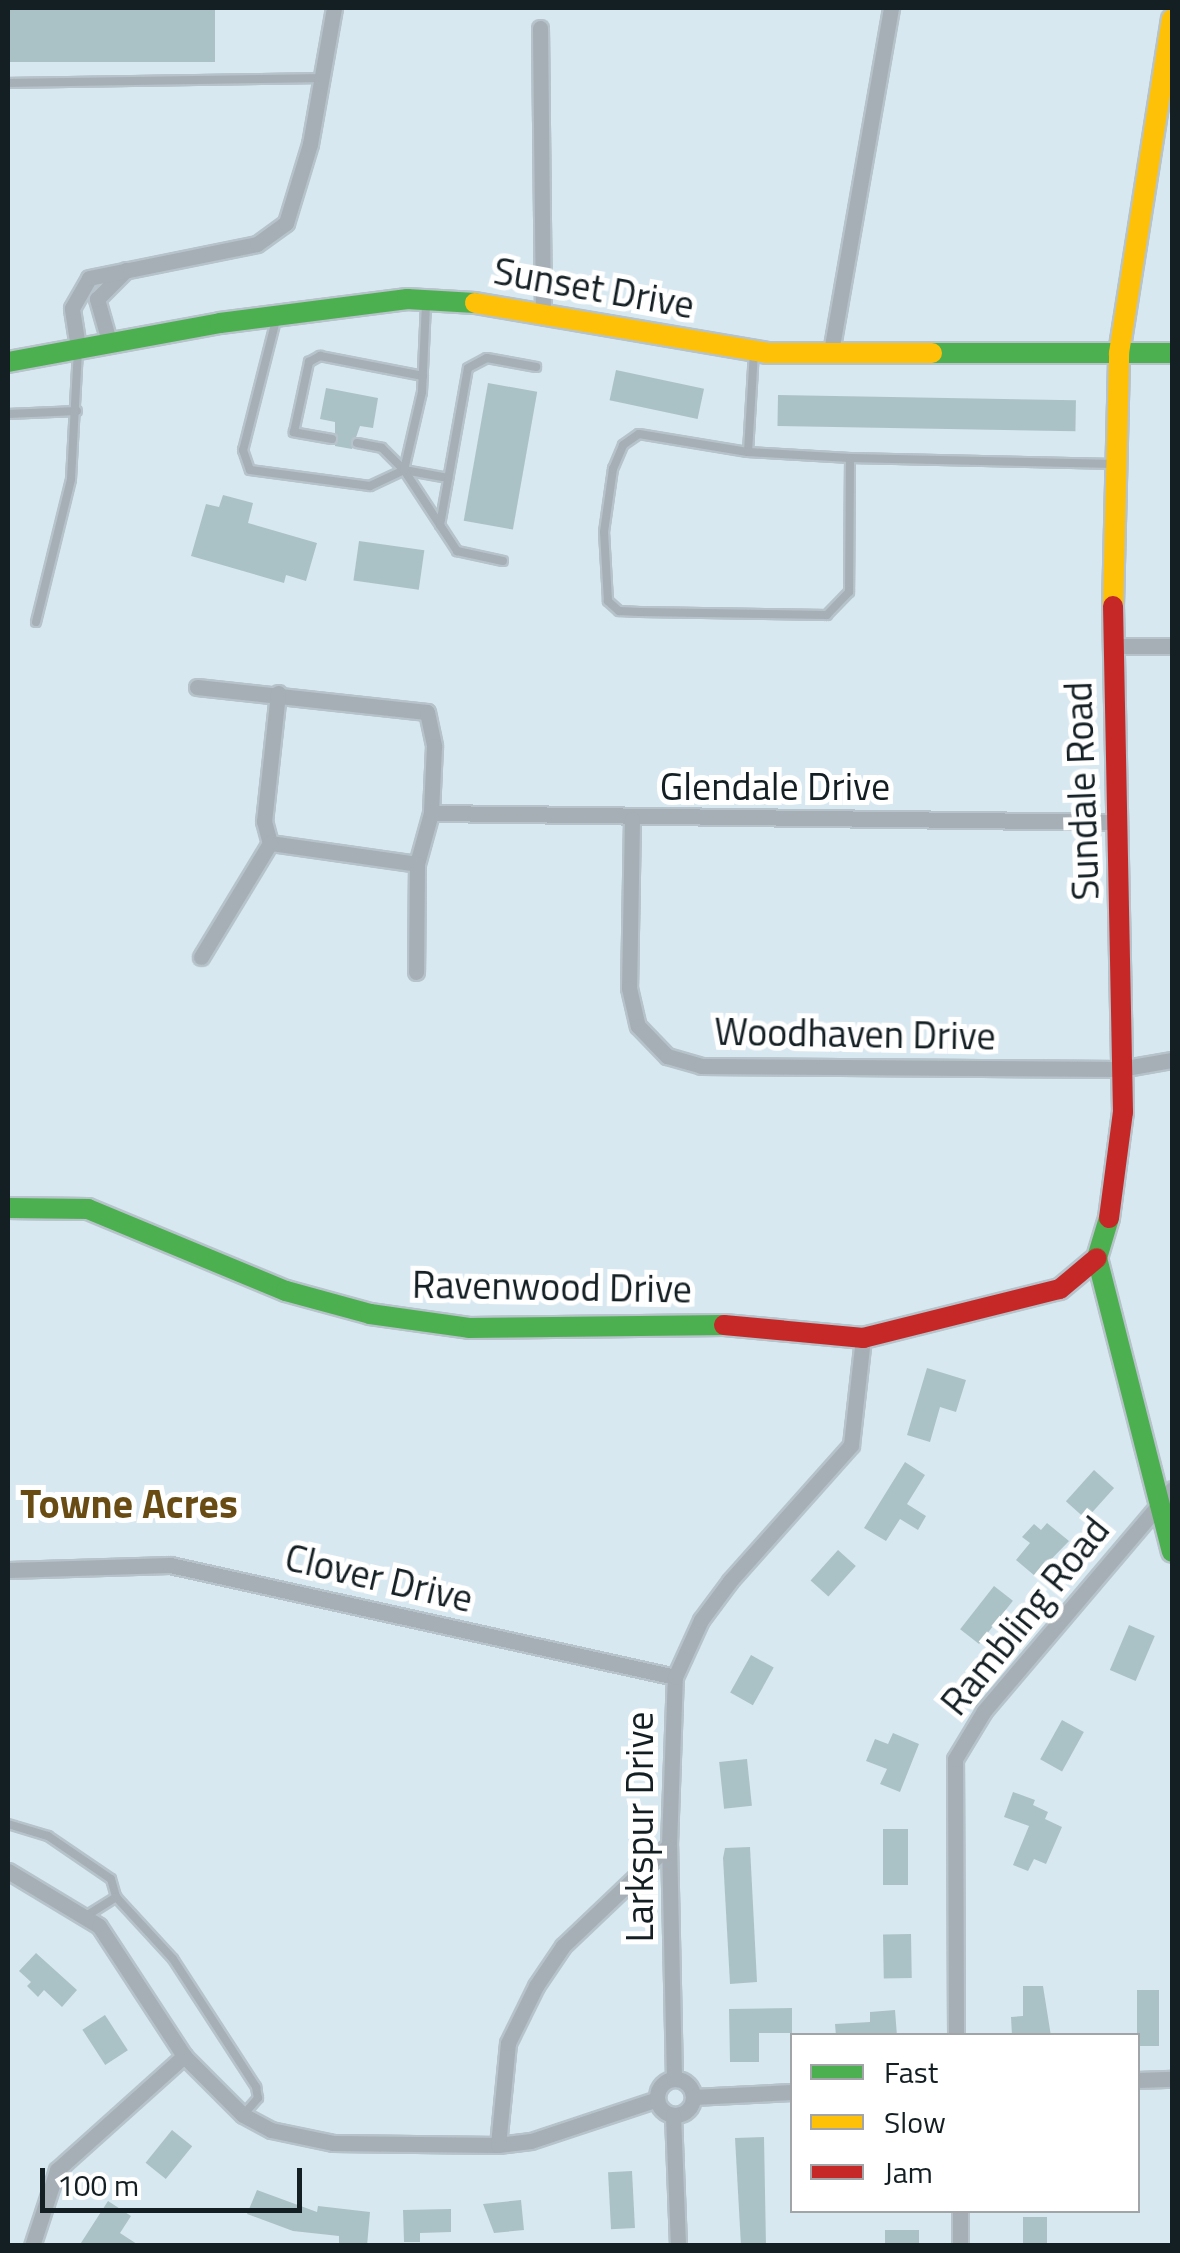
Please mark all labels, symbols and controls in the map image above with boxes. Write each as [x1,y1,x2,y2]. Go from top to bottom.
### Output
street label: Sunset Drive [490,248,698,328]
street label: Sundale Road [1055,681,1109,901]
street label: Glendale Drive [660,764,890,810]
street label: Woodhaven Drive [714,1009,996,1059]
street label: Ravenwood Drive [412,1262,692,1312]
district label: Towne Acres [20,1480,238,1528]
street label: Rambling Road [931,1508,1119,1724]
street label: Clover Drive [281,1534,477,1622]
street label: Larkspur Drive [617,1711,663,1943]
legend [790,2033,1140,2213]
text: Fast [884,2049,938,2095]
text: Slow [884,2099,946,2145]
scale bar [45,2148,308,2210]
text: Jam [884,2149,933,2195]
text: 100 m [57,2162,139,2208]

